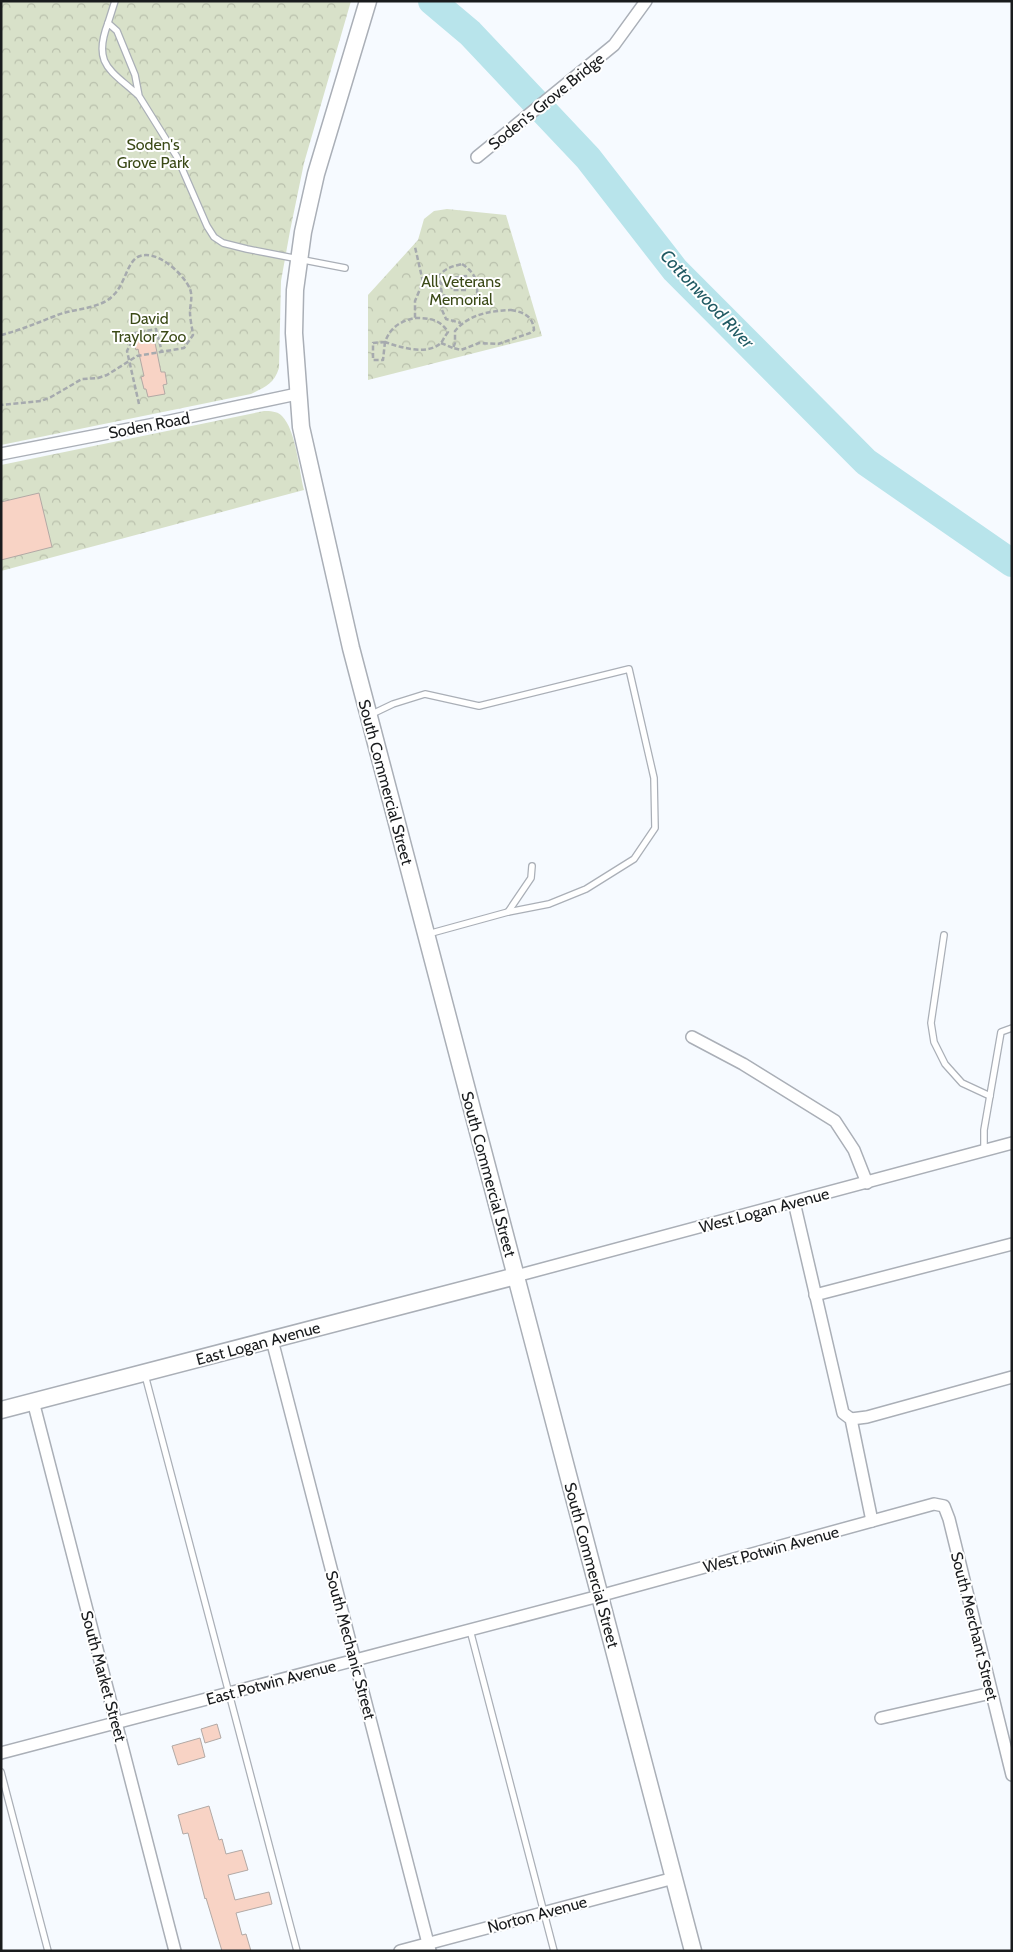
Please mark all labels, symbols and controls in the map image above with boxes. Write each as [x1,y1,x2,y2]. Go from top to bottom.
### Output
street label: Soden's Grove Bridge [485,49,608,154]
park label: Soden's Grove Park [117,135,190,172]
water label: Cottonwood River [656,245,759,354]
park label: All Veterans Memorial [421,272,501,309]
park label: David Traylor Zoo [112,309,186,346]
street label: Soden Road [107,408,191,443]
street label: South Commercial Street [354,697,417,868]
street label: South Commercial Street [457,1089,520,1260]
street label: West Logan Avenue [697,1184,831,1237]
street label: East Logan Avenue [194,1318,322,1369]
street label: South Commercial Street [560,1480,623,1651]
street label: West Potwin Avenue [701,1522,841,1577]
street label: South Merchant Street [947,1550,1002,1703]
street label: South Mechanic Street [322,1569,380,1722]
street label: South Market Street [77,1608,130,1744]
street label: East Potwin Avenue [204,1656,338,1709]
street label: Norton Avenue [485,1892,589,1937]

